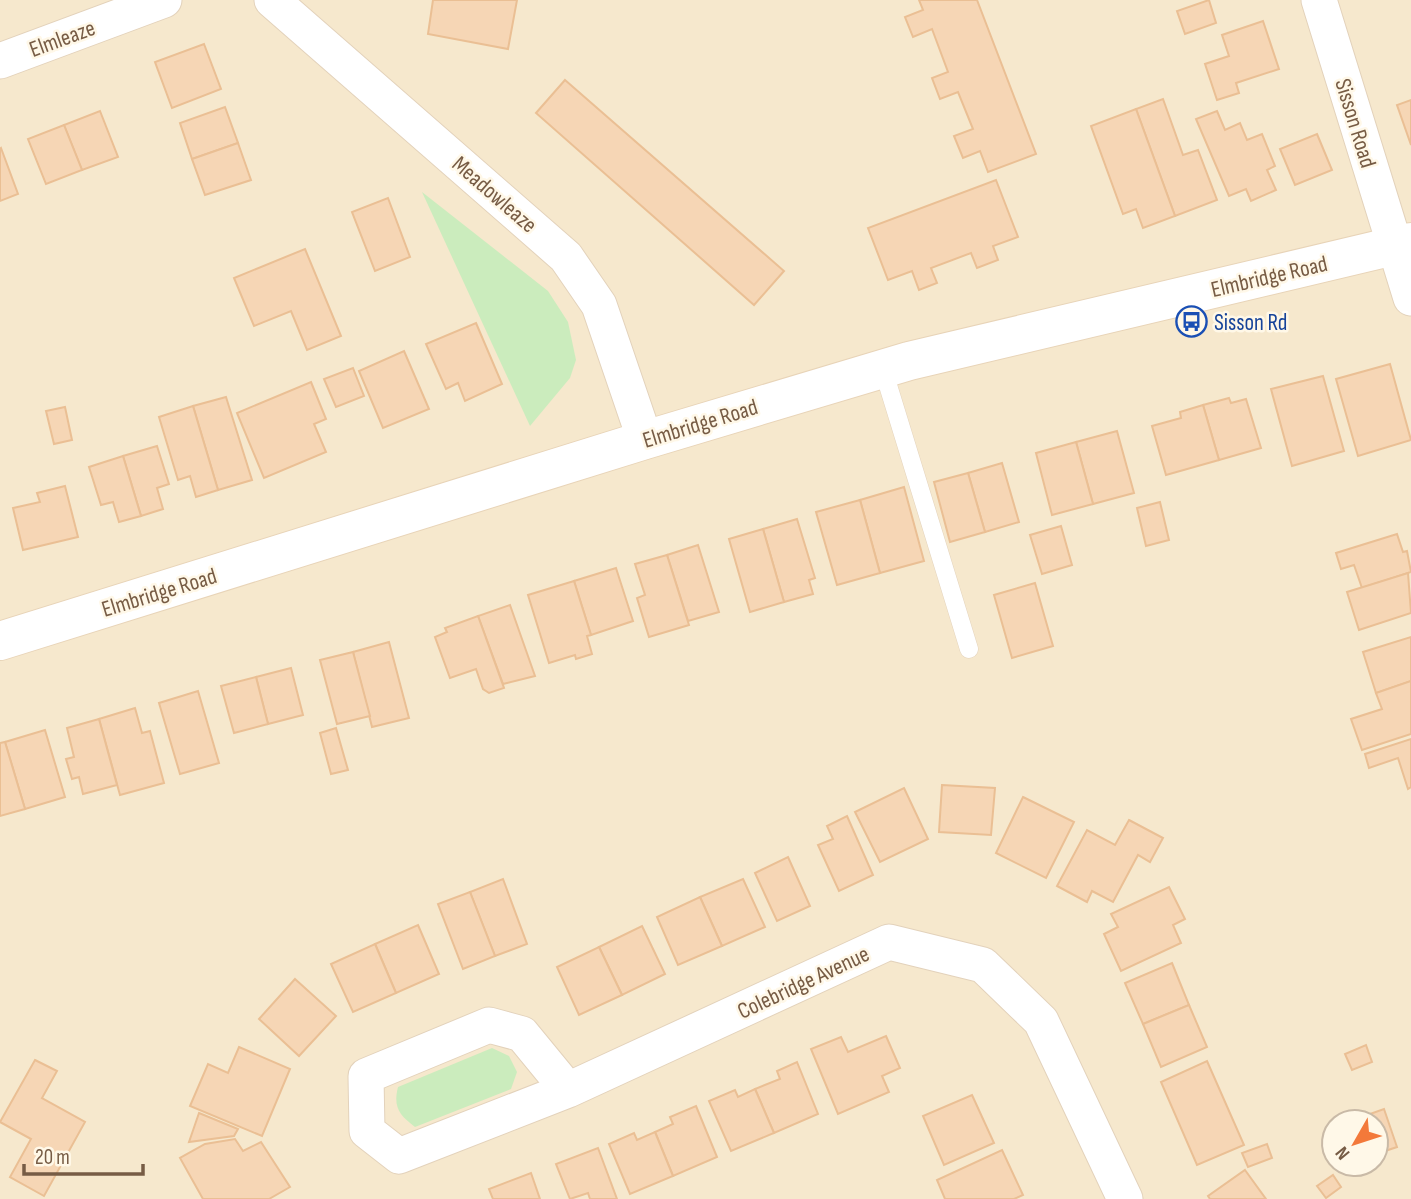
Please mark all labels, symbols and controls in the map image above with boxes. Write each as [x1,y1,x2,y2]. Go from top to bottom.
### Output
street label: Elmleaze [26,14,99,64]
street label: Sisson Road [1328,75,1382,171]
street label: Meadowleaze [446,150,543,239]
street label: Elmbridge Road [1208,250,1330,304]
bus stop icon: Sisson Rd [1174,305,1208,339]
place label: Sisson Rd [1214,309,1287,337]
street label: Elmbridge Road [639,393,761,455]
street label: Elmbridge Road [98,562,220,624]
street label: Colebridge Avenue [733,940,874,1026]
north arrow [1320,1108,1390,1178]
scale bar [24,1132,144,1176]
text: N [1331,1142,1355,1164]
text: 20 m [35,1145,70,1170]

